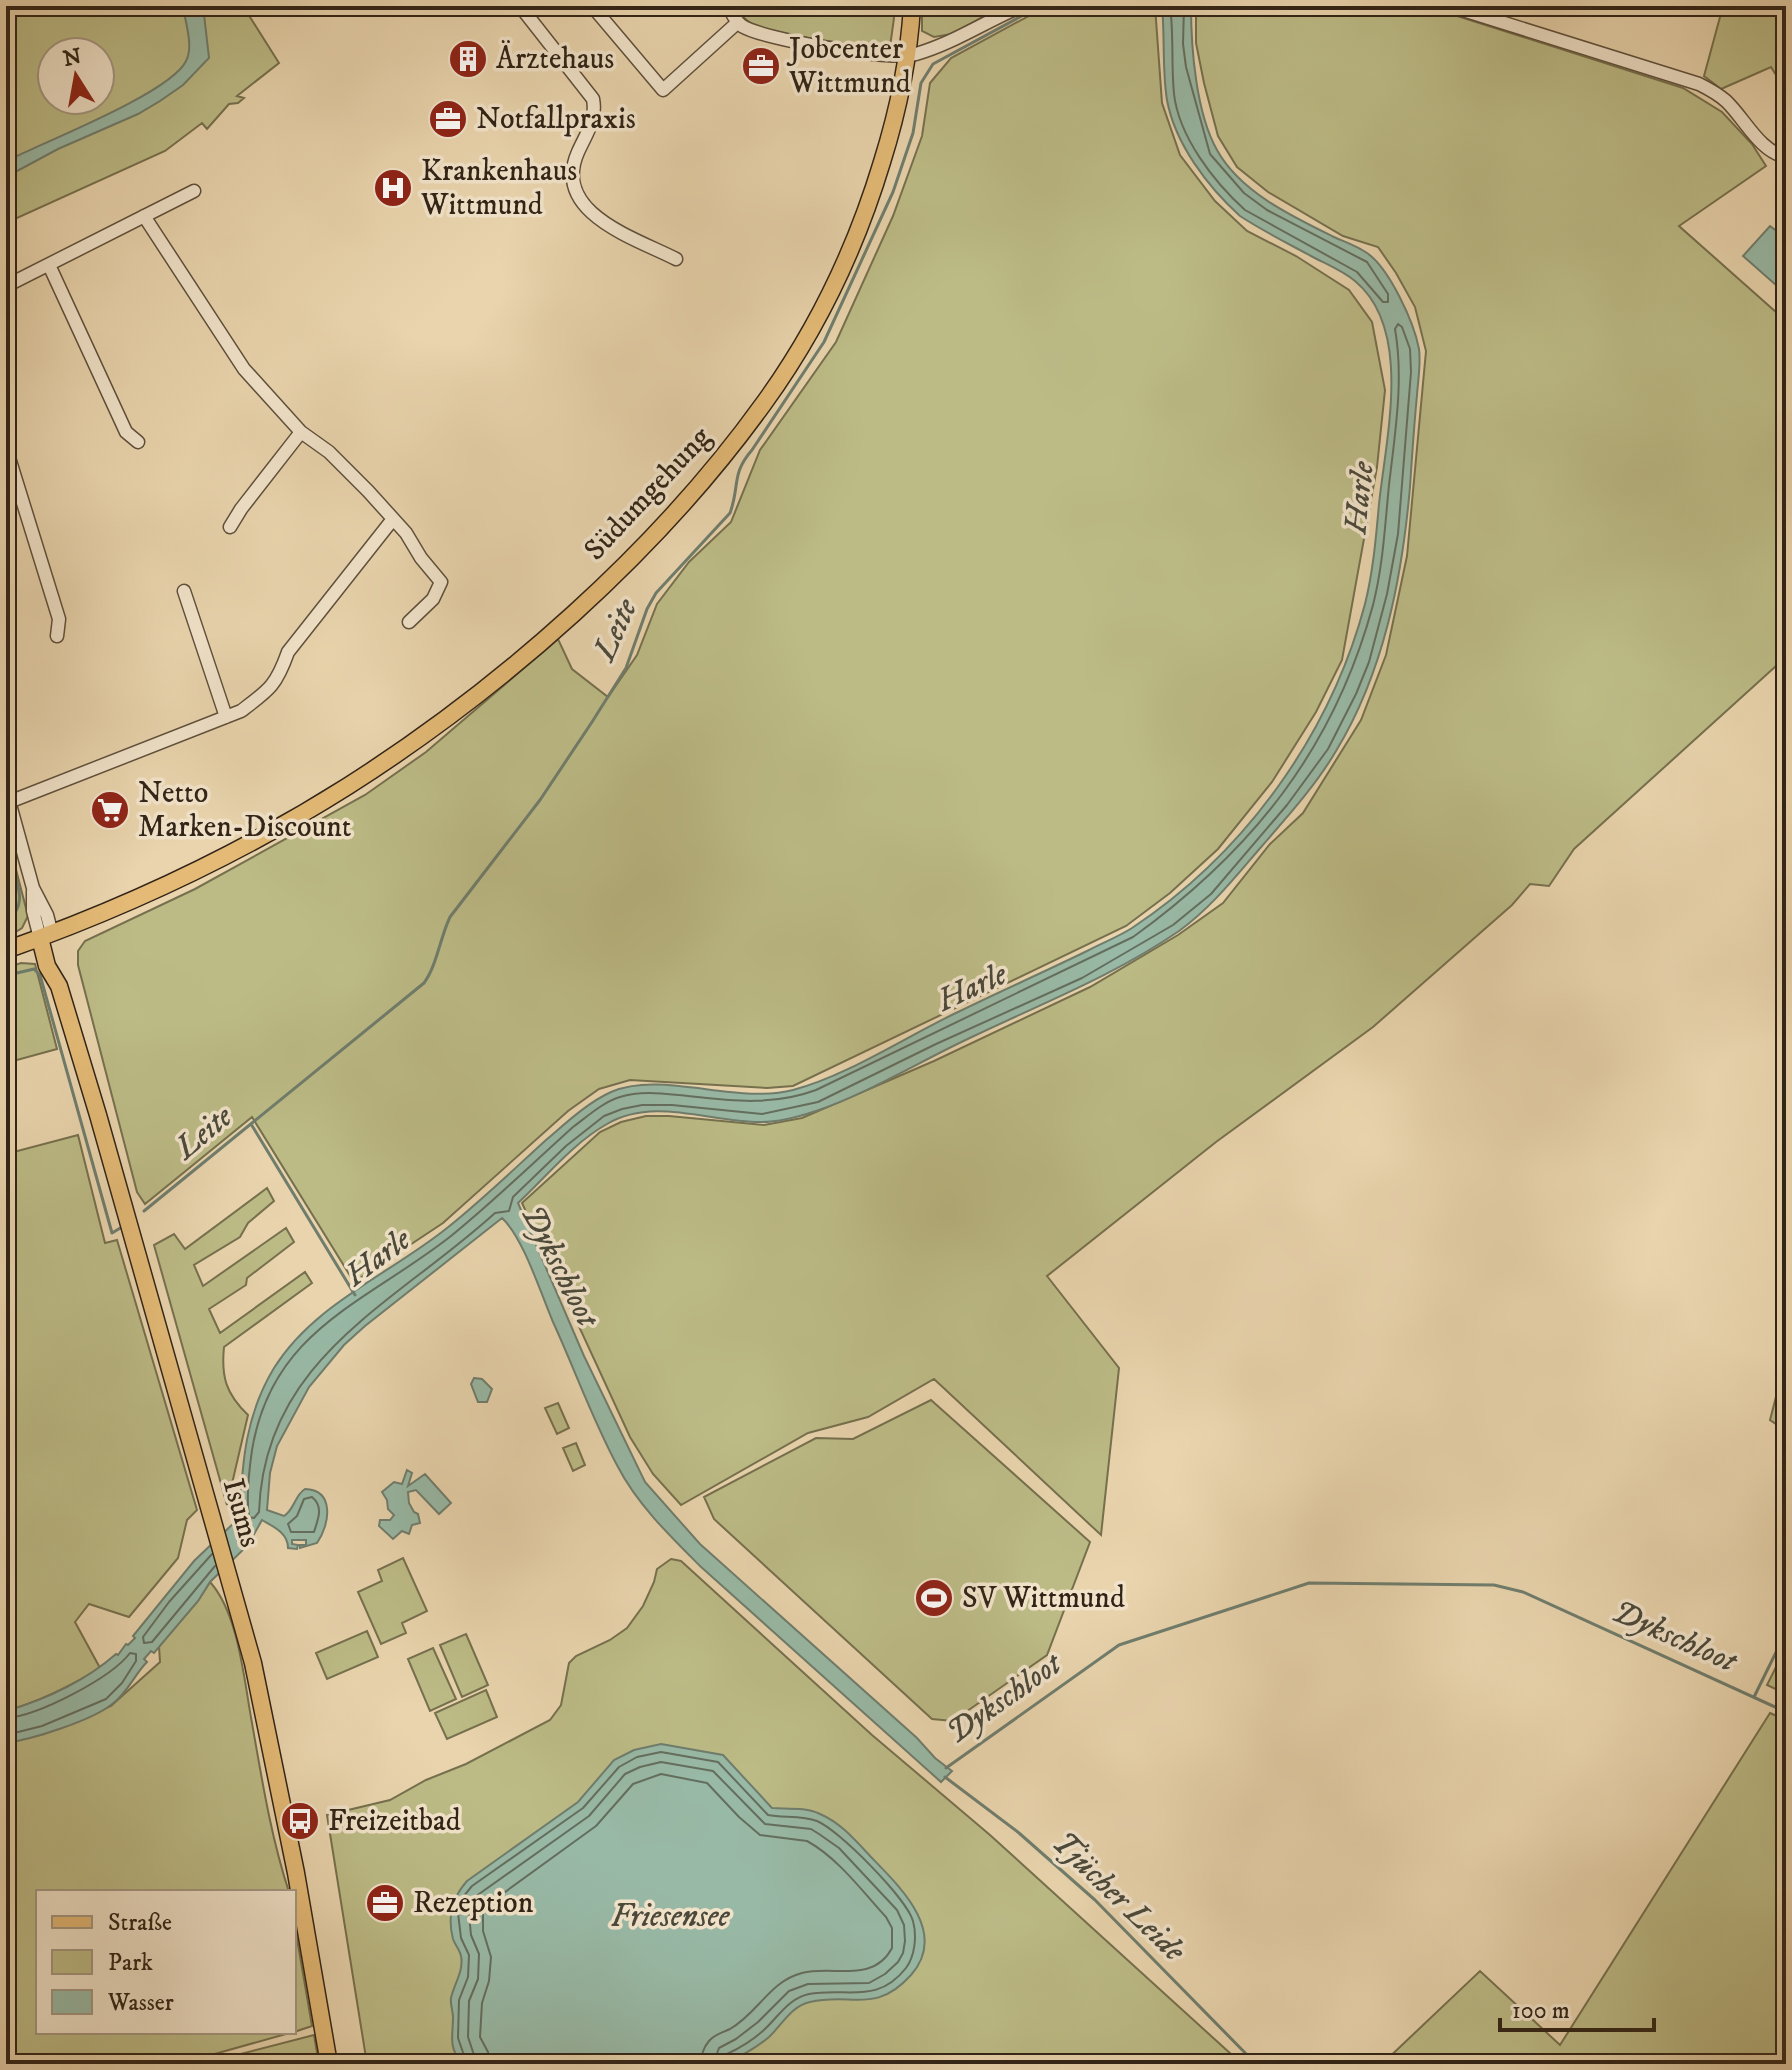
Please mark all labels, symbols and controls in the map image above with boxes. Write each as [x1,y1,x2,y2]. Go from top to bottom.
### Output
place label: Jobcenter Wittmund [786,31,911,102]
north arrow [36,36,116,116]
building icon: Ärztehaus [447,38,489,80]
place label: Ärztehaus [496,40,614,78]
text: N [61,43,84,73]
office icon: Jobcenter Wittmund [740,45,782,87]
office icon: Notfallpraxis [427,98,469,140]
place label: Notfallpraxis [476,101,636,138]
place label: Krankenhaus Wittmund [420,153,577,224]
hospital icon: Krankenhaus Wittmund [372,167,414,209]
street label: Südumgehung [577,419,720,569]
water label: Harle [1336,459,1384,537]
water label: Leite [584,592,648,669]
place label: Netto Marken-Discount [138,775,351,846]
supermarket icon: Netto Marken-Discount [89,789,131,831]
water label: Harle [930,954,1014,1022]
water label: Leite [165,1097,242,1170]
water label: Dykschloot [511,1198,608,1336]
water label: Harle [336,1220,420,1296]
street label: Isums [214,1475,268,1551]
sports icon: SV Wittmund [913,1577,955,1619]
place label: SV Wittmund [962,1580,1125,1617]
water label: Dykschloot [1606,1592,1744,1683]
water label: Dykschloot [939,1644,1071,1753]
bus stop icon: Freizeitbad [279,1800,321,1842]
place label: Freizeitbad [328,1803,461,1840]
water label: Tjücher Leide [1043,1823,1194,1971]
office icon: Rezeption [364,1882,406,1924]
place label: Rezeption [413,1885,534,1922]
legend [36,1890,296,2034]
water label: Friesensee [611,1897,730,1937]
text: Straße [108,1908,172,1938]
text: Park [108,1948,153,1978]
scale bar [1500,1982,1654,2032]
text: Wasser [107,1988,174,2018]
text: 100 m [1512,1996,1570,2026]

